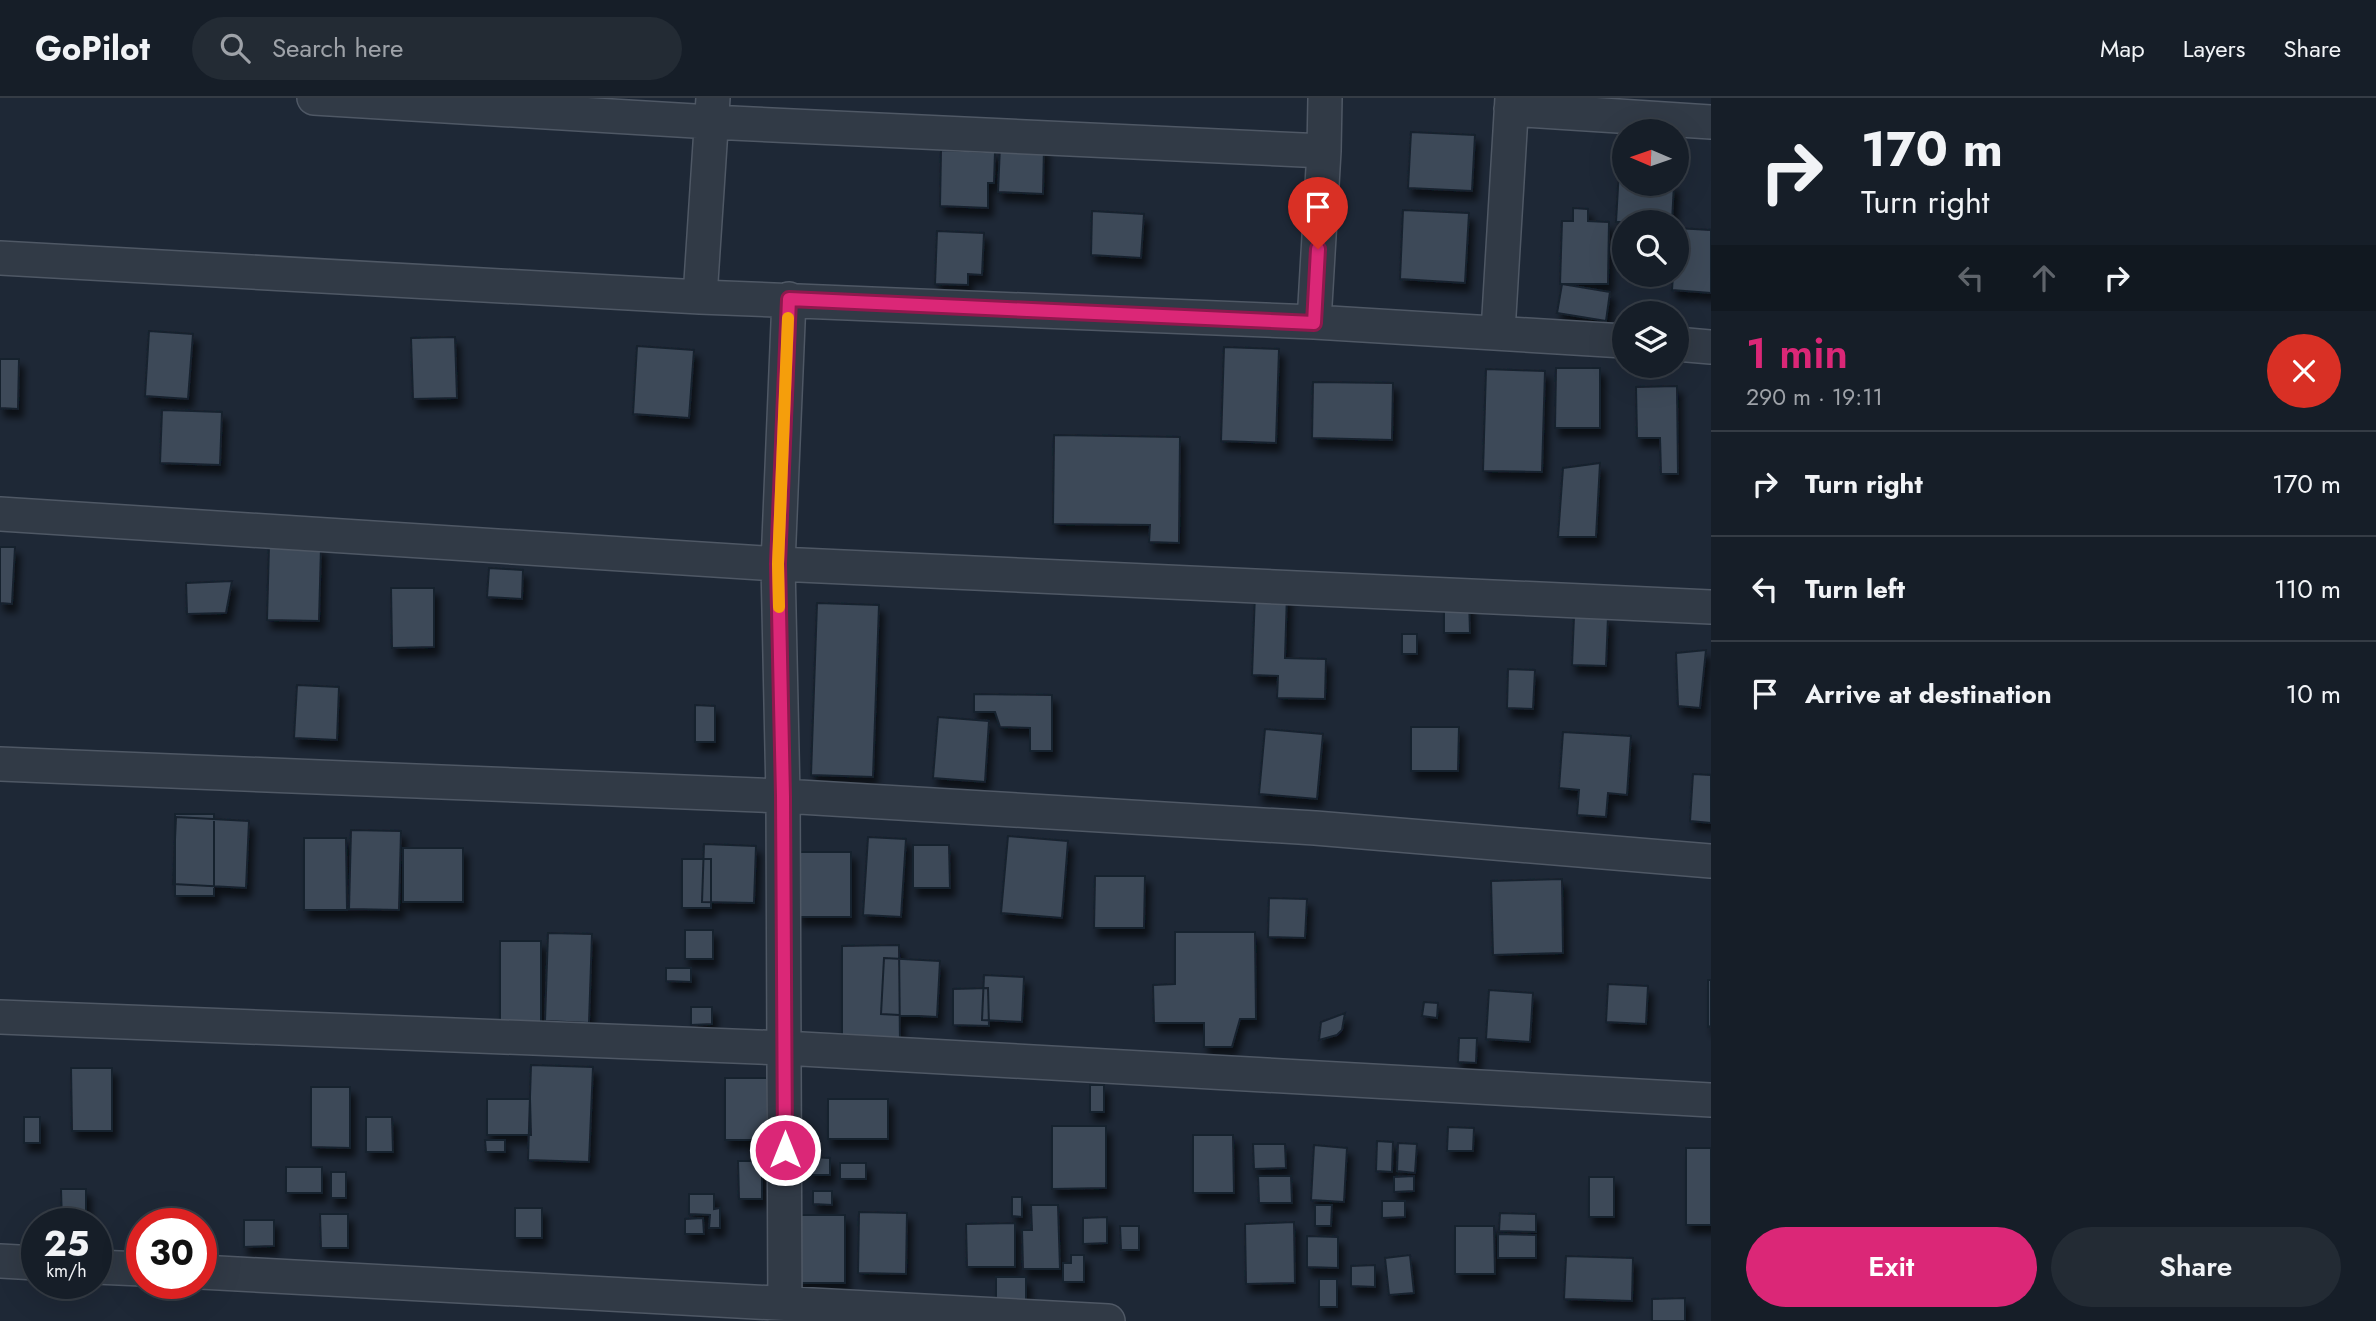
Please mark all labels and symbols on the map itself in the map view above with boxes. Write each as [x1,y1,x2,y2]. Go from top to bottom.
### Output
north arrow [1612,119,1689,196]
pin [1288,177,1348,249]
position arrow [748,1113,822,1187]
speed limit sign: 30 [126,1208,217,1299]

